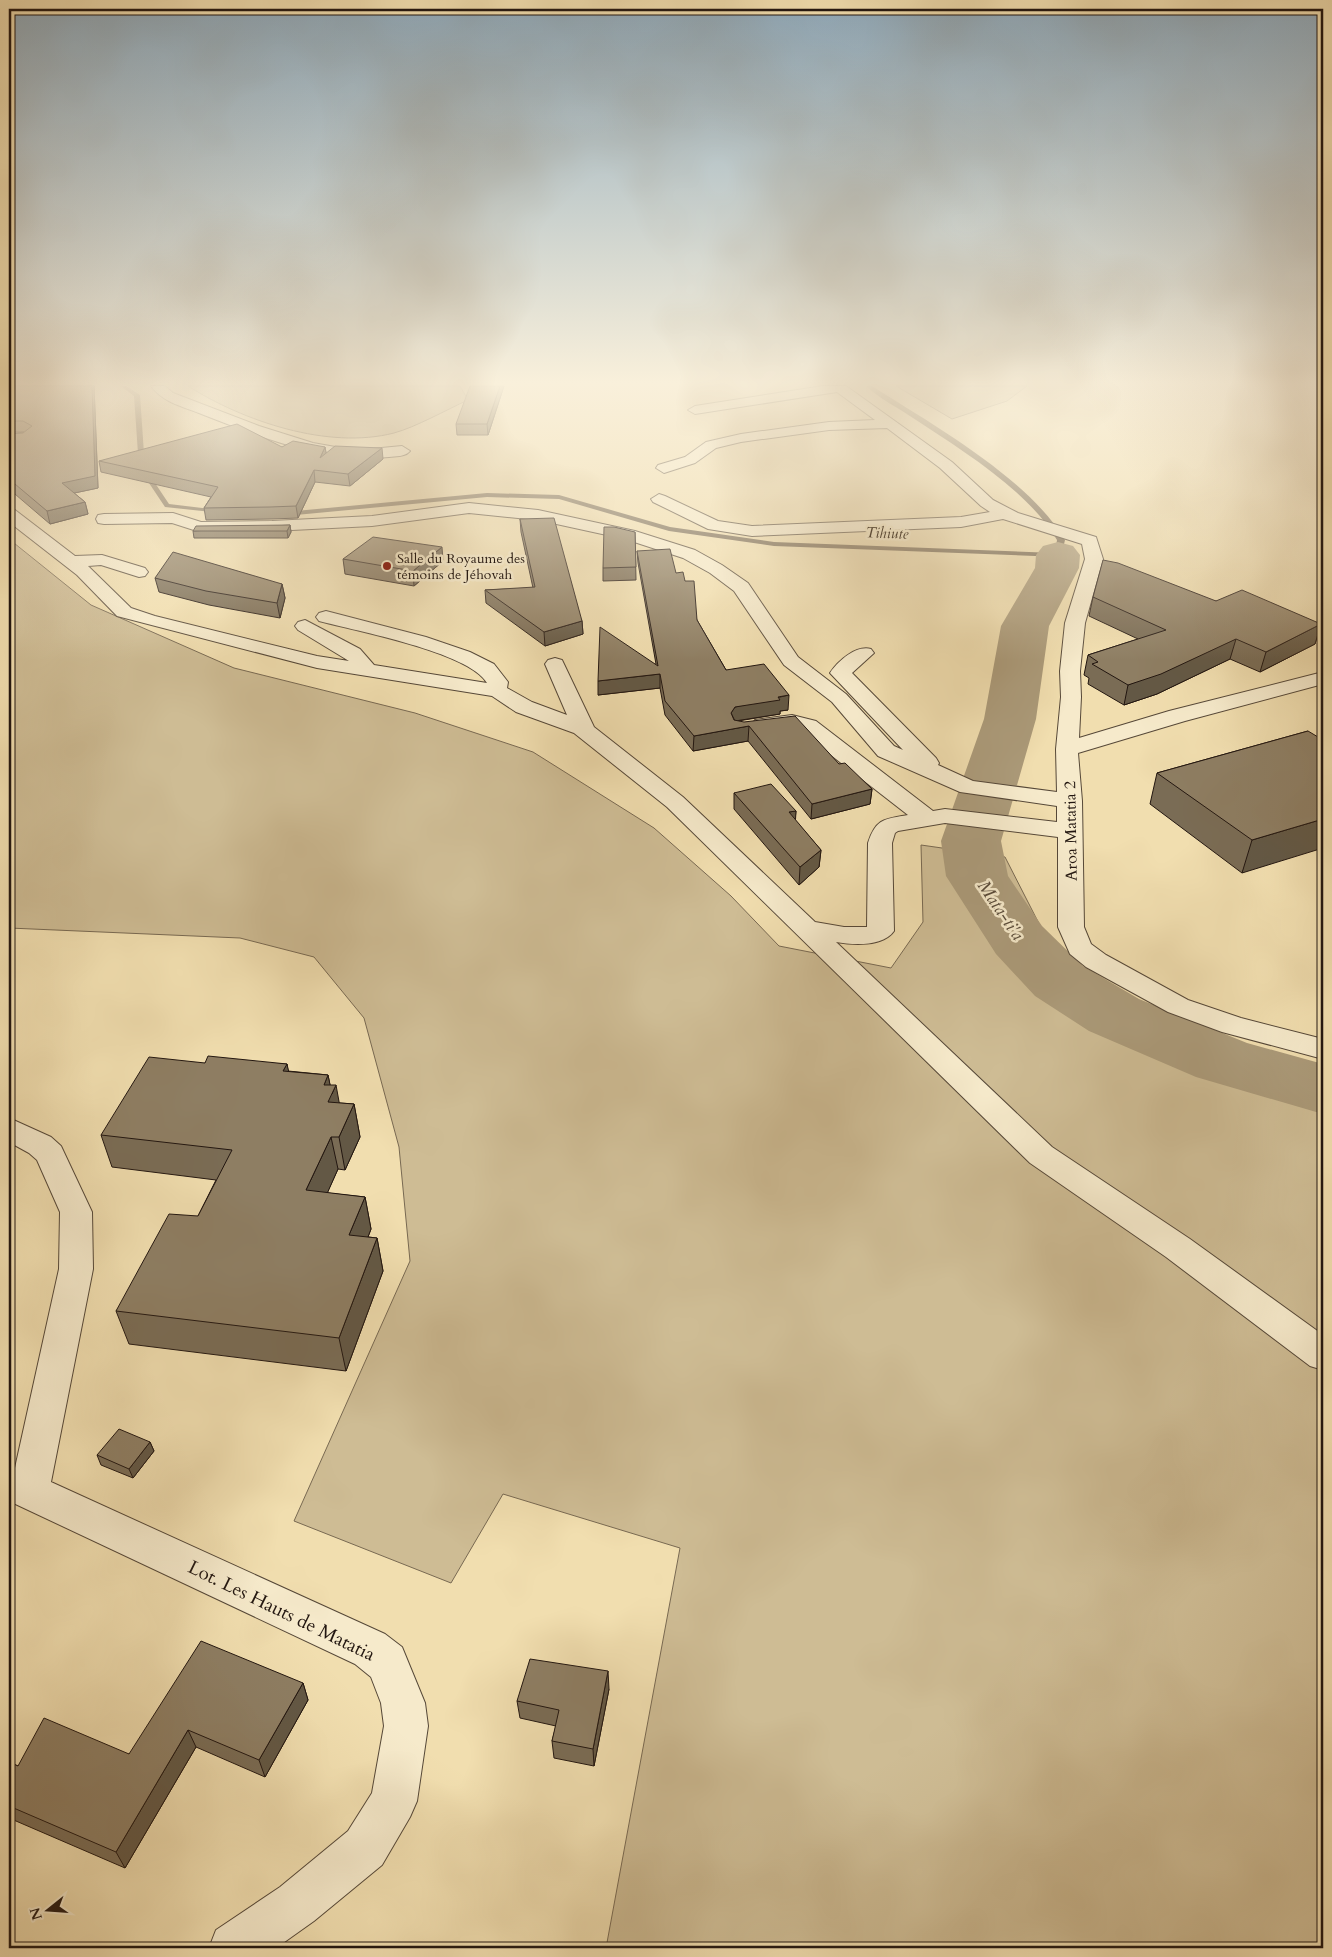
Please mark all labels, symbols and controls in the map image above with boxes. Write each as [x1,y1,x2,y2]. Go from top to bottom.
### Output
water label: Tihiute [865,522,909,544]
place label: Salle du Royaume des témoins de Jéhovah [397,549,525,584]
marker: Salle du Royaume des témoins de Jéhovah [381,560,393,572]
street label: Aroa Matatia 2 [1059,781,1083,881]
water label: Mata-ti'a [971,875,1030,945]
street label: Lot. Les Hauts de Matatia [184,1554,379,1668]
north arrow [22,1884,72,1934]
text: N [25,1905,47,1922]

